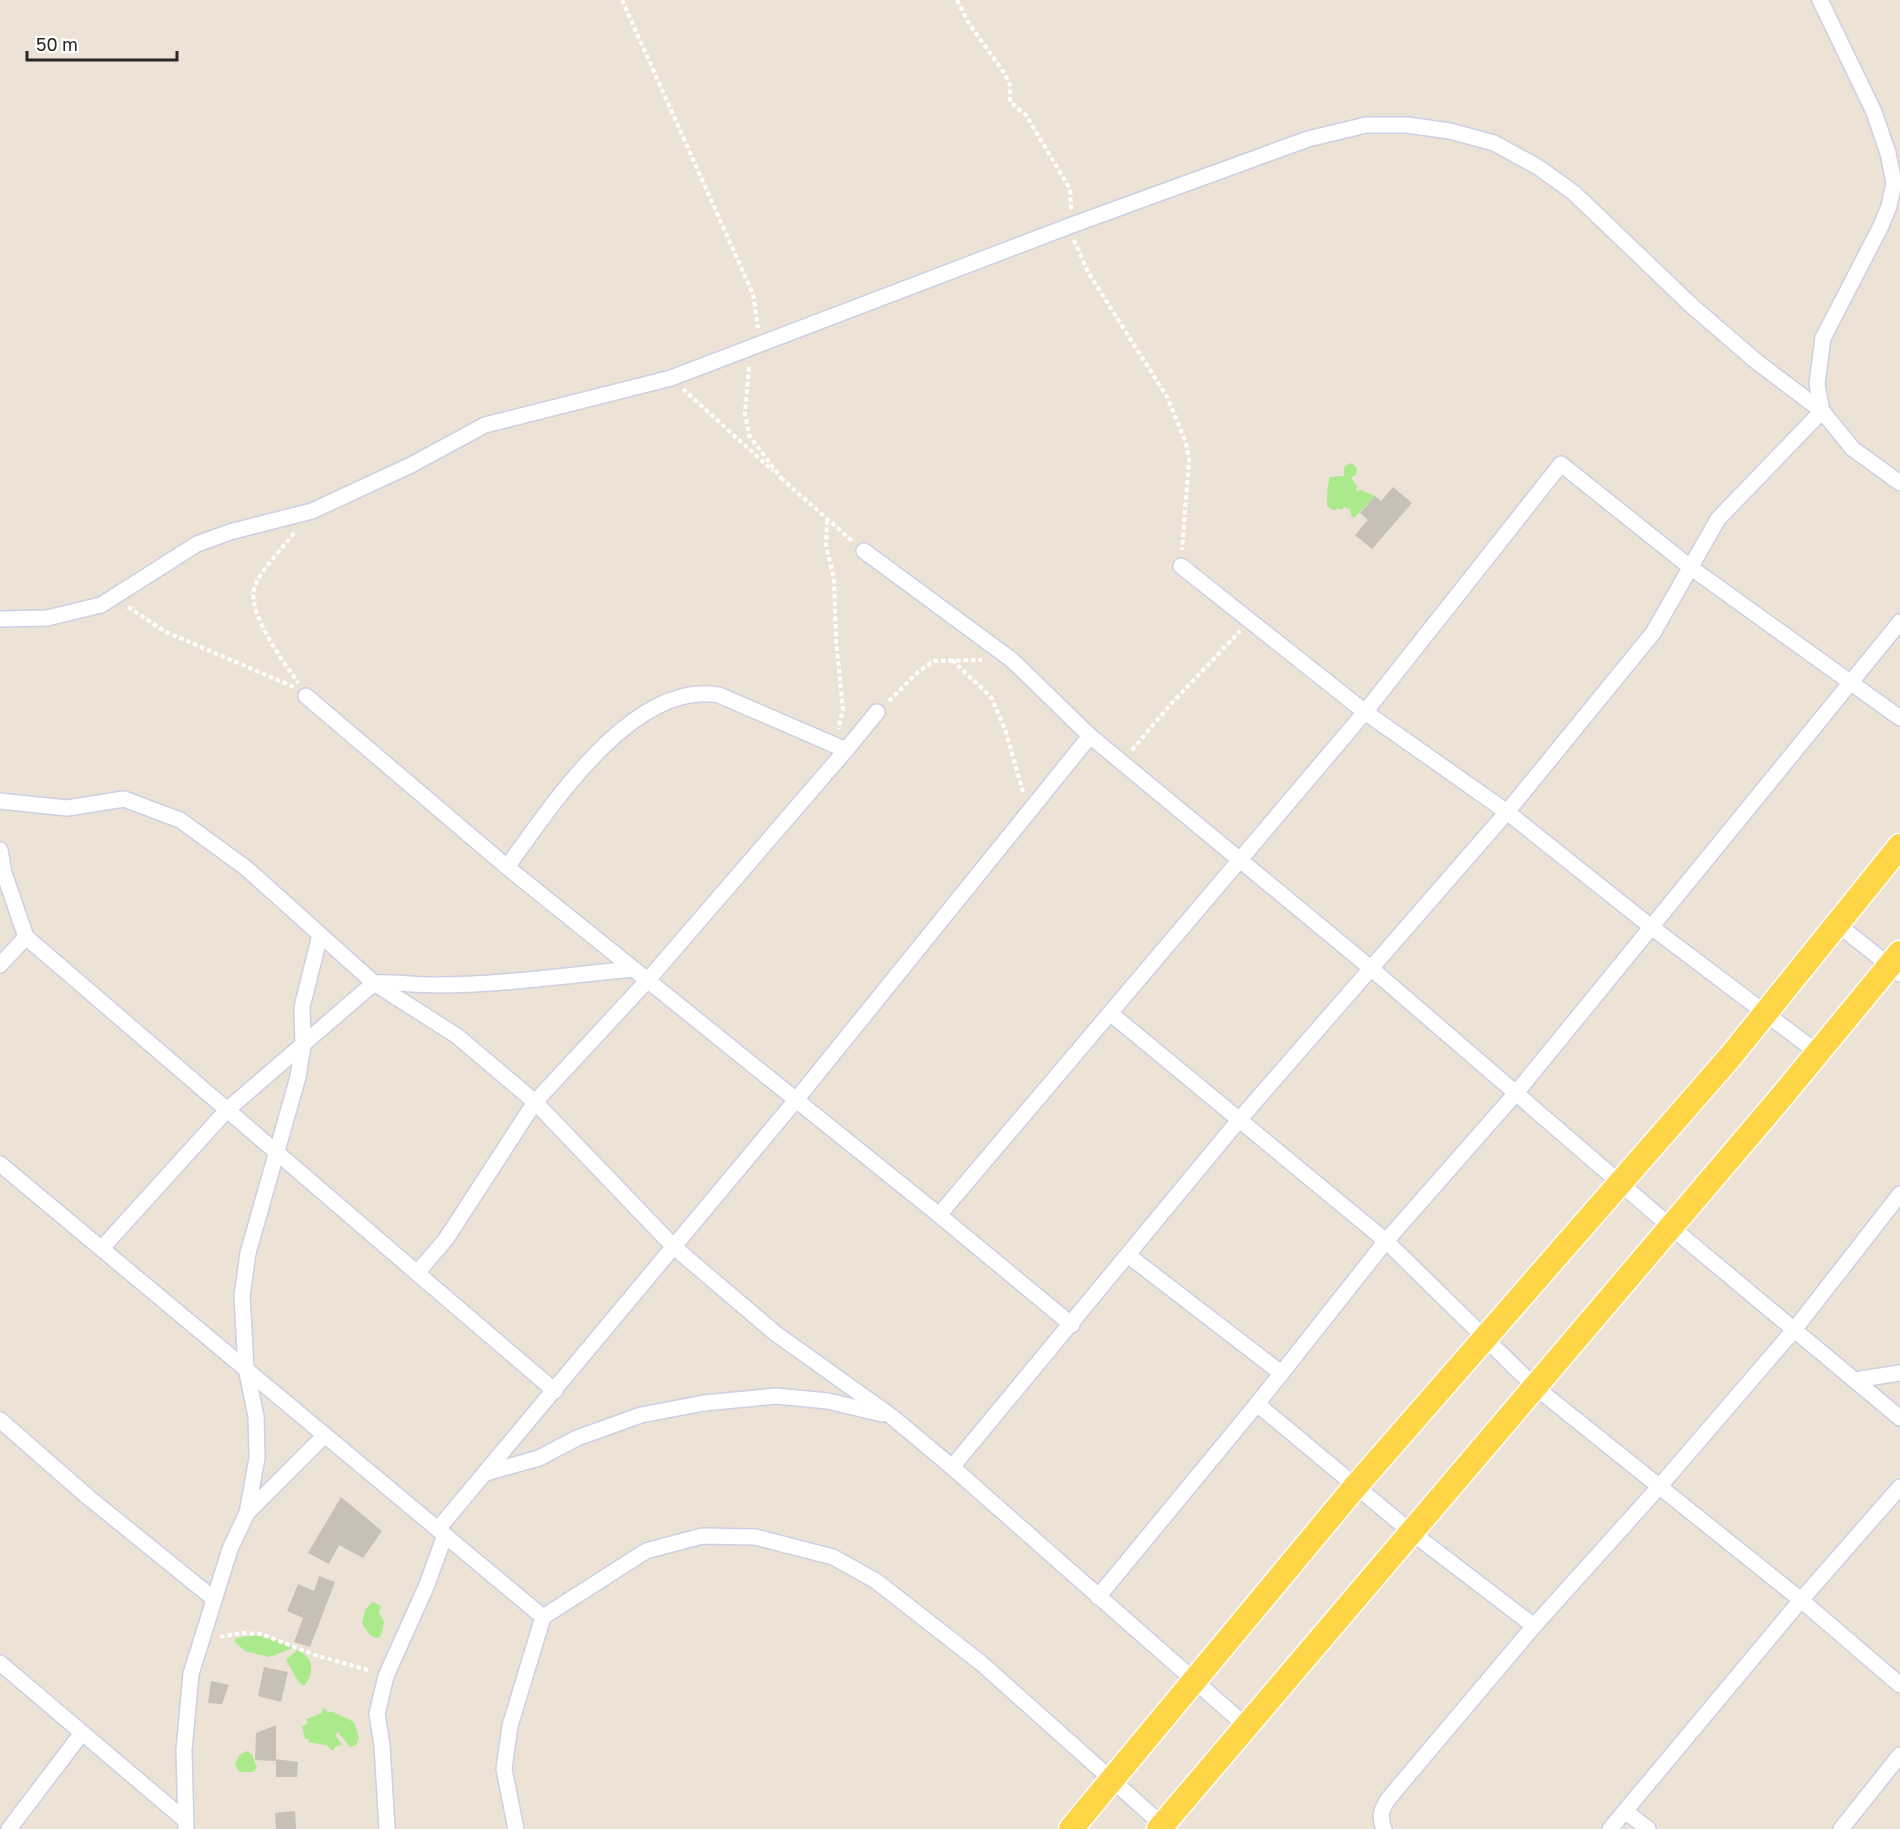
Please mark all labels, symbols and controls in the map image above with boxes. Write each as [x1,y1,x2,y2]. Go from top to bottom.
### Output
scale bar [27,24,177,62]
text: 50 m [36,33,78,55]

